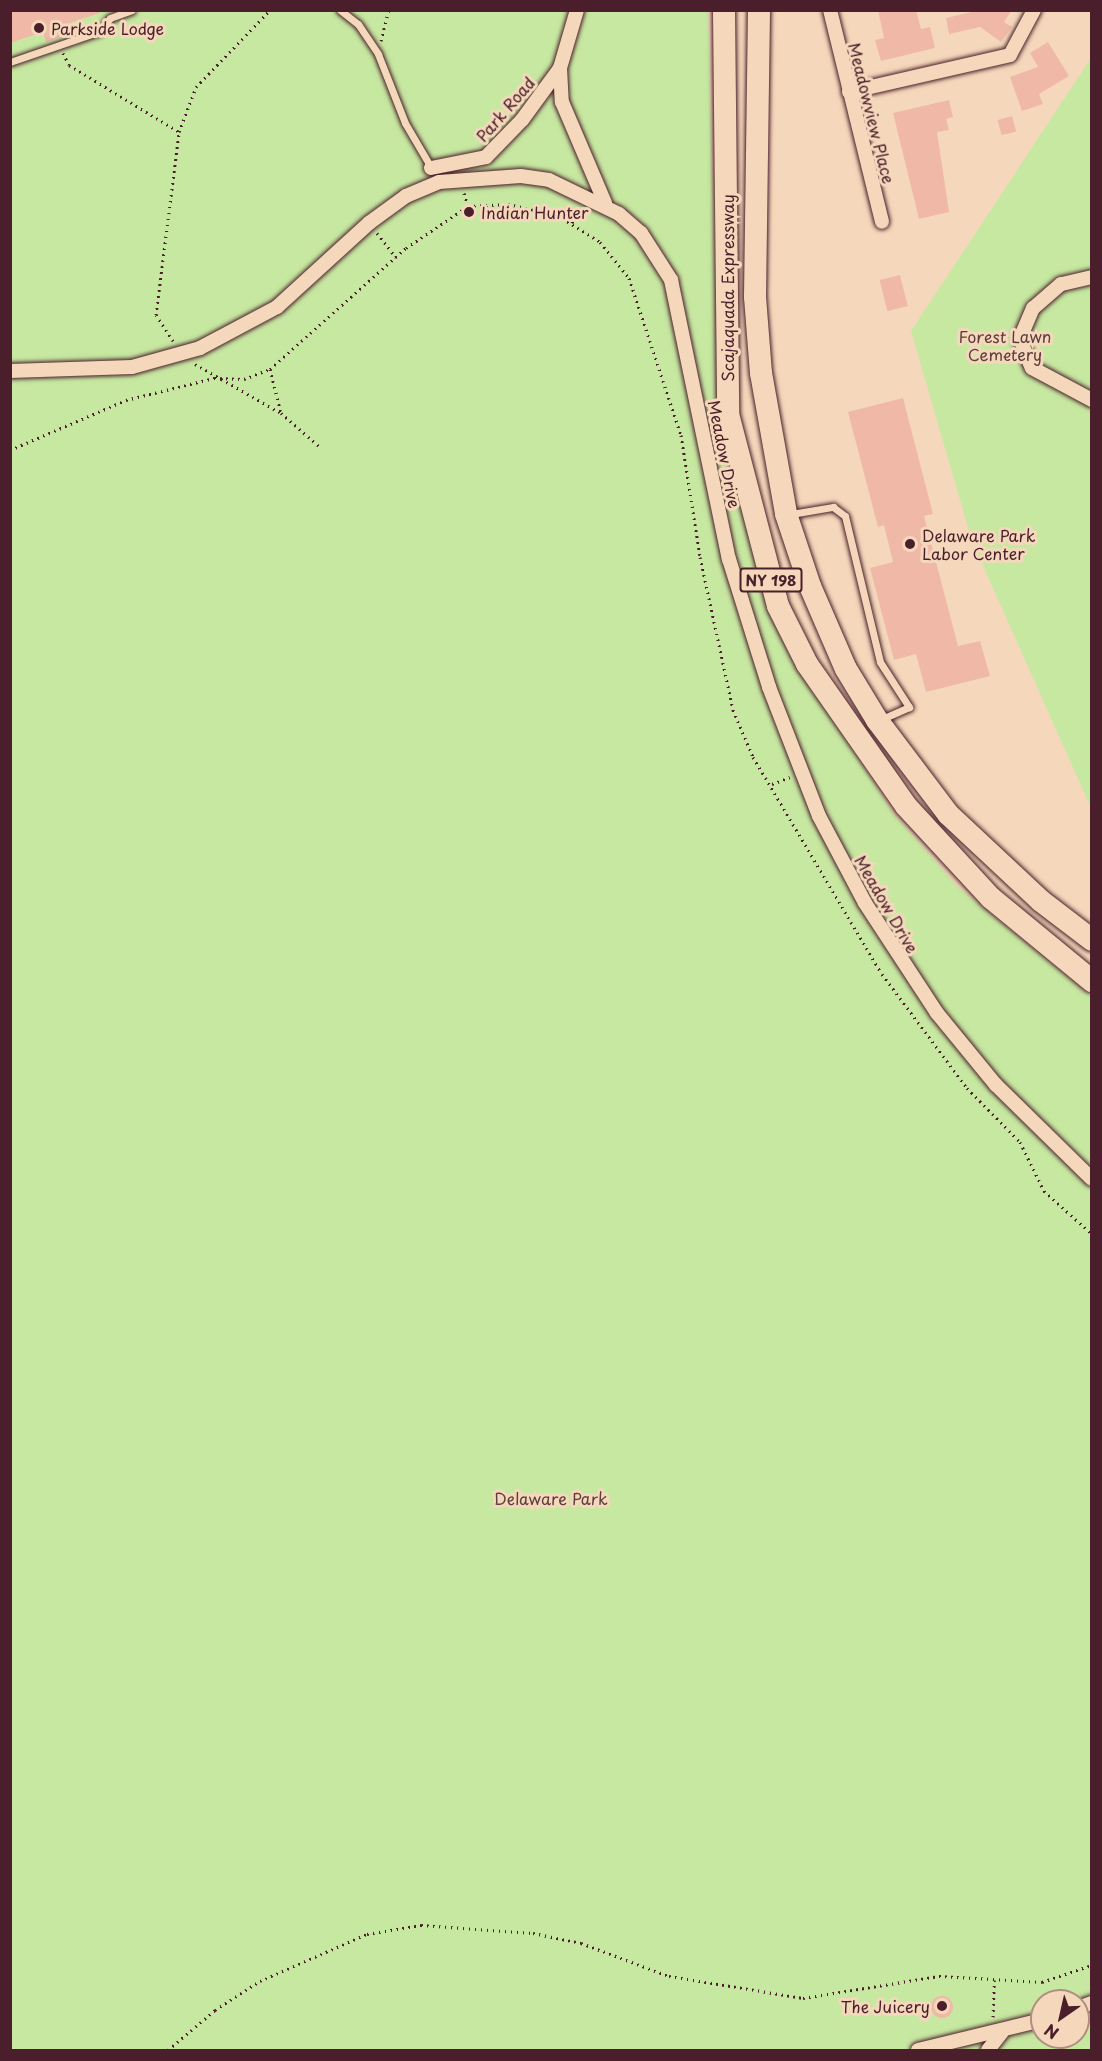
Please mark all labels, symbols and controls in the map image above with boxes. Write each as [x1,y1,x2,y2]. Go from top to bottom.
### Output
place label: Parkside Lodge [51,18,164,38]
marker: Parkside Lodge [32,21,46,35]
street label: Meadowview Place [845,41,899,185]
street label: Park Road [472,73,538,145]
street label: Scajaquada Expressway [717,195,737,381]
place label: Indian Hunter [481,202,589,222]
marker: Indian Hunter [462,205,476,219]
park label: Forest Lawn Cemetery [958,326,1052,364]
street label: Meadow Drive [705,398,745,510]
place label: Delaware Park Labor Center [922,525,1035,563]
marker: Delaware Park Labor Center [903,537,917,551]
road number: NY 198 [738,568,804,592]
street label: Meadow Drive [851,852,923,956]
park label: Delaware Park [494,1488,608,1508]
north arrow [1030,1989,1090,2049]
place label: The Juicery [840,1996,930,2016]
marker: The Juicery [935,1999,949,2013]
text: N [1039,2019,1063,2046]

